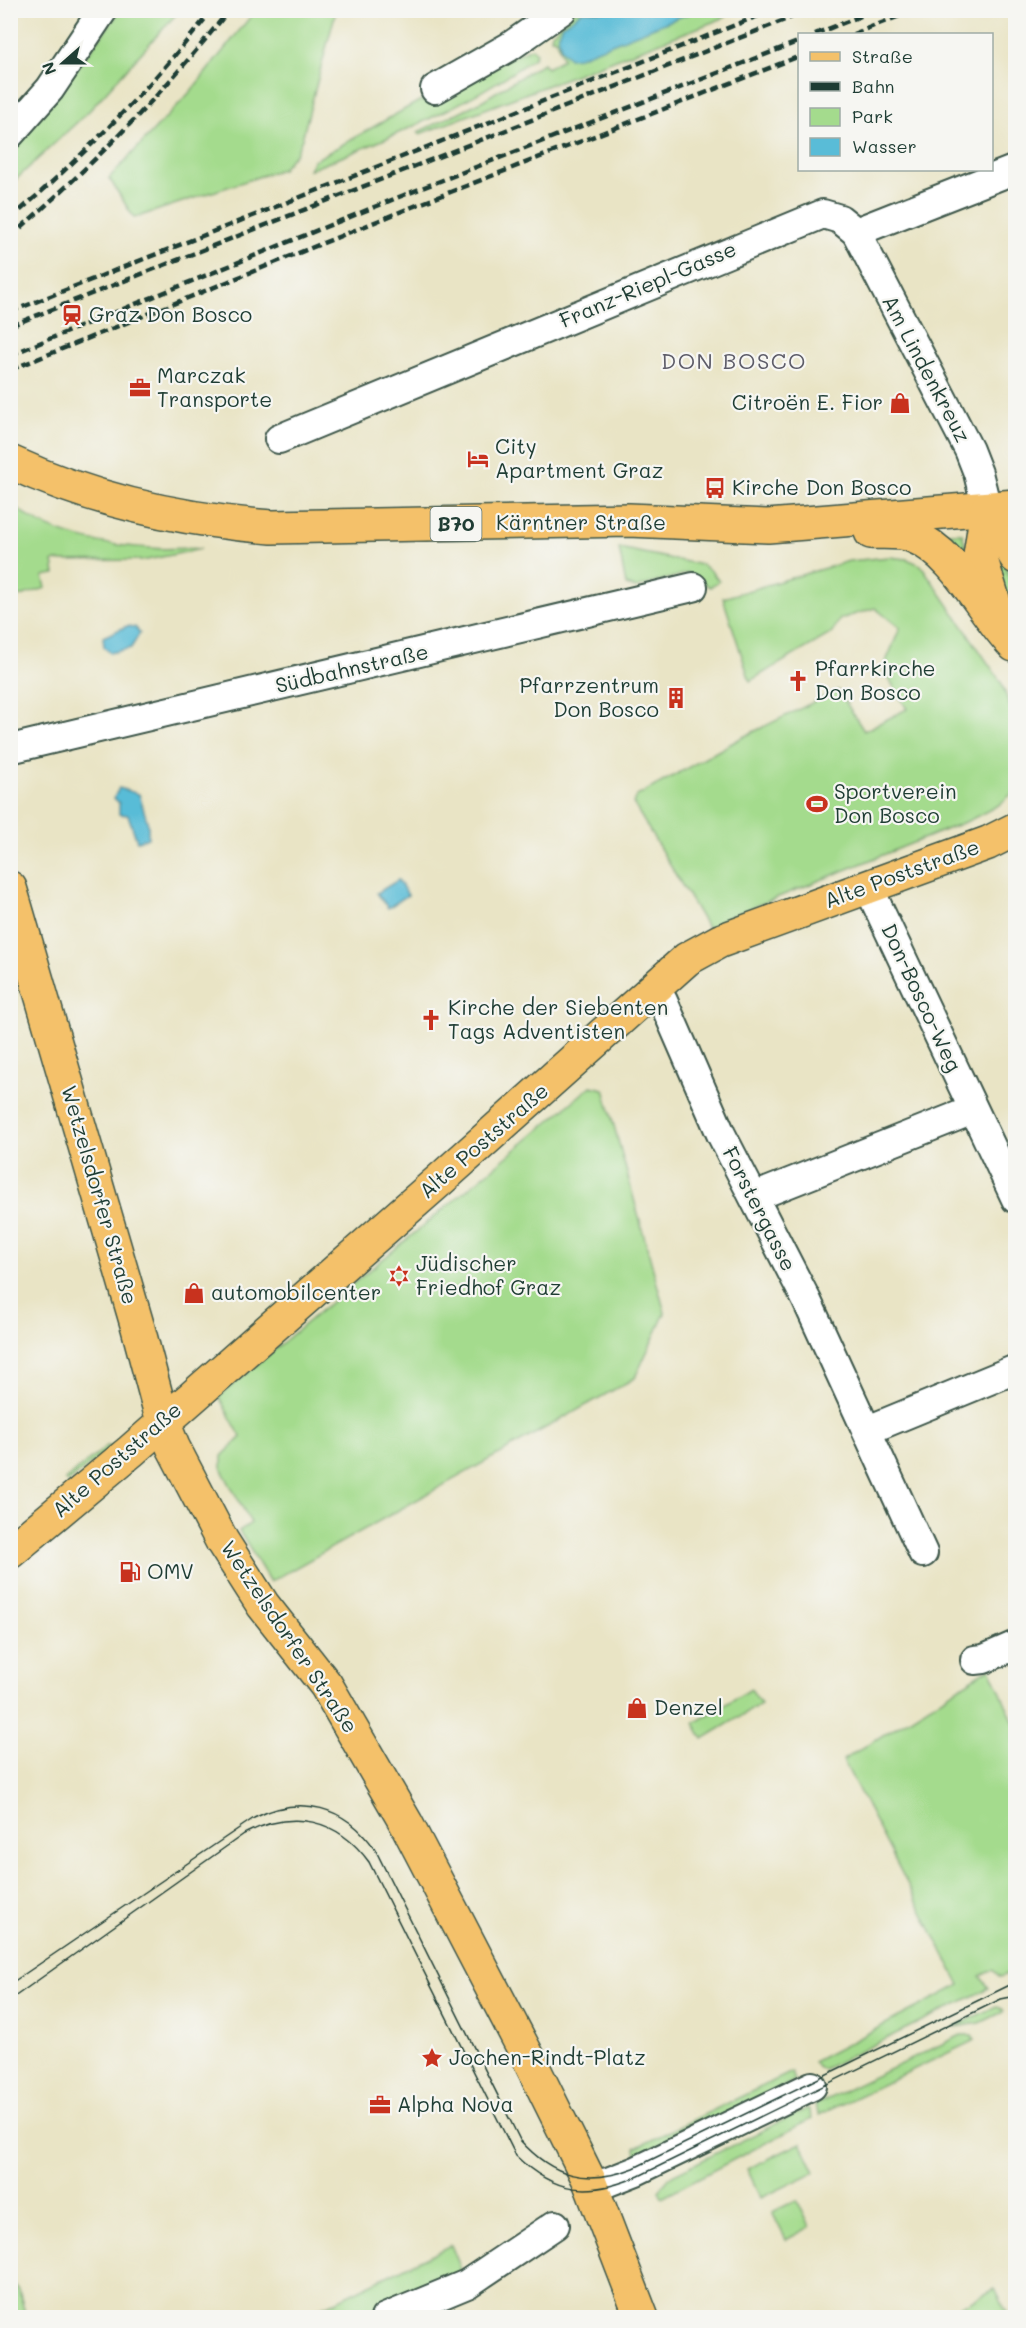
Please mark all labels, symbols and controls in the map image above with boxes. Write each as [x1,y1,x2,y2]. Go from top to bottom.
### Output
north arrow [33,33,93,93]
legend [798,33,993,171]
text: Straße [852,44,913,68]
text: N [37,59,61,78]
text: Bahn [852,74,895,98]
text: Park [852,104,893,128]
text: Wasser [852,134,917,158]
street label: Franz-Riepl-Gasse [555,234,740,333]
street label: Am Lindenkreuz [877,290,977,447]
place label: Graz Don Bosco [89,300,252,327]
station icon: Graz Don Bosco [60,303,84,327]
district label: DON BOSCO [661,346,807,375]
place label: Marczak Transporte [157,361,272,412]
office icon: Marczak Transporte [128,376,152,400]
place label: Citroën E. Fior [732,388,883,415]
shop icon: Citroën E. Fior [888,391,912,415]
place label: City Apartment Graz [495,432,664,483]
hotel icon: City Apartment Graz [466,447,490,471]
place label: Kirche Don Bosco [732,473,911,500]
bus stop icon: Kirche Don Bosco [703,476,727,500]
road number: B70 [430,507,482,541]
street label: Kärntner Straße [496,508,666,535]
street label: Südbahnstraße [273,637,431,698]
place label: Pfarrkirche Don Bosco [815,654,935,705]
church icon: Pfarrkirche Don Bosco [786,669,810,693]
place label: Pfarrzentrum Don Bosco [520,671,659,722]
building icon: Pfarrzentrum Don Bosco [664,686,688,710]
place label: Sportverein Don Bosco [834,777,957,828]
sports icon: Sportverein Don Bosco [805,792,829,816]
street label: Alte Poststraße [820,832,983,913]
street label: Don-Bosco-Weg [876,919,968,1076]
place label: Kirche der Siebenten Tags Adventisten [448,993,668,1044]
church icon: Kirche der Siebenten Tags Adventisten [419,1008,443,1032]
street label: Alte Poststraße [413,1076,553,1203]
street label: Wetzelsdorfer Straße [56,1082,145,1307]
street label: Forstergasse [717,1141,803,1275]
place label: Jüdischer Friedhof Graz [416,1249,561,1300]
synagogue icon: Jüdischer Friedhof Graz [387,1264,411,1288]
place label: automobilcenter [211,1278,381,1305]
shop icon: automobilcenter [182,1281,206,1305]
street label: Alte Poststraße [46,1395,186,1522]
street label: Wetzelsdorfer Straße [216,1535,365,1738]
place label: OMV [147,1557,194,1584]
fuel station icon: OMV [118,1560,142,1584]
place label: Denzel [654,1693,723,1720]
shop icon: Denzel [625,1696,649,1720]
place label: Jochen-Rindt-Platz [449,2043,646,2070]
place icon: Jochen-Rindt-Platz [420,2046,444,2070]
place label: Alpha Nova [397,2090,514,2117]
office icon: Alpha Nova [368,2093,392,2117]

